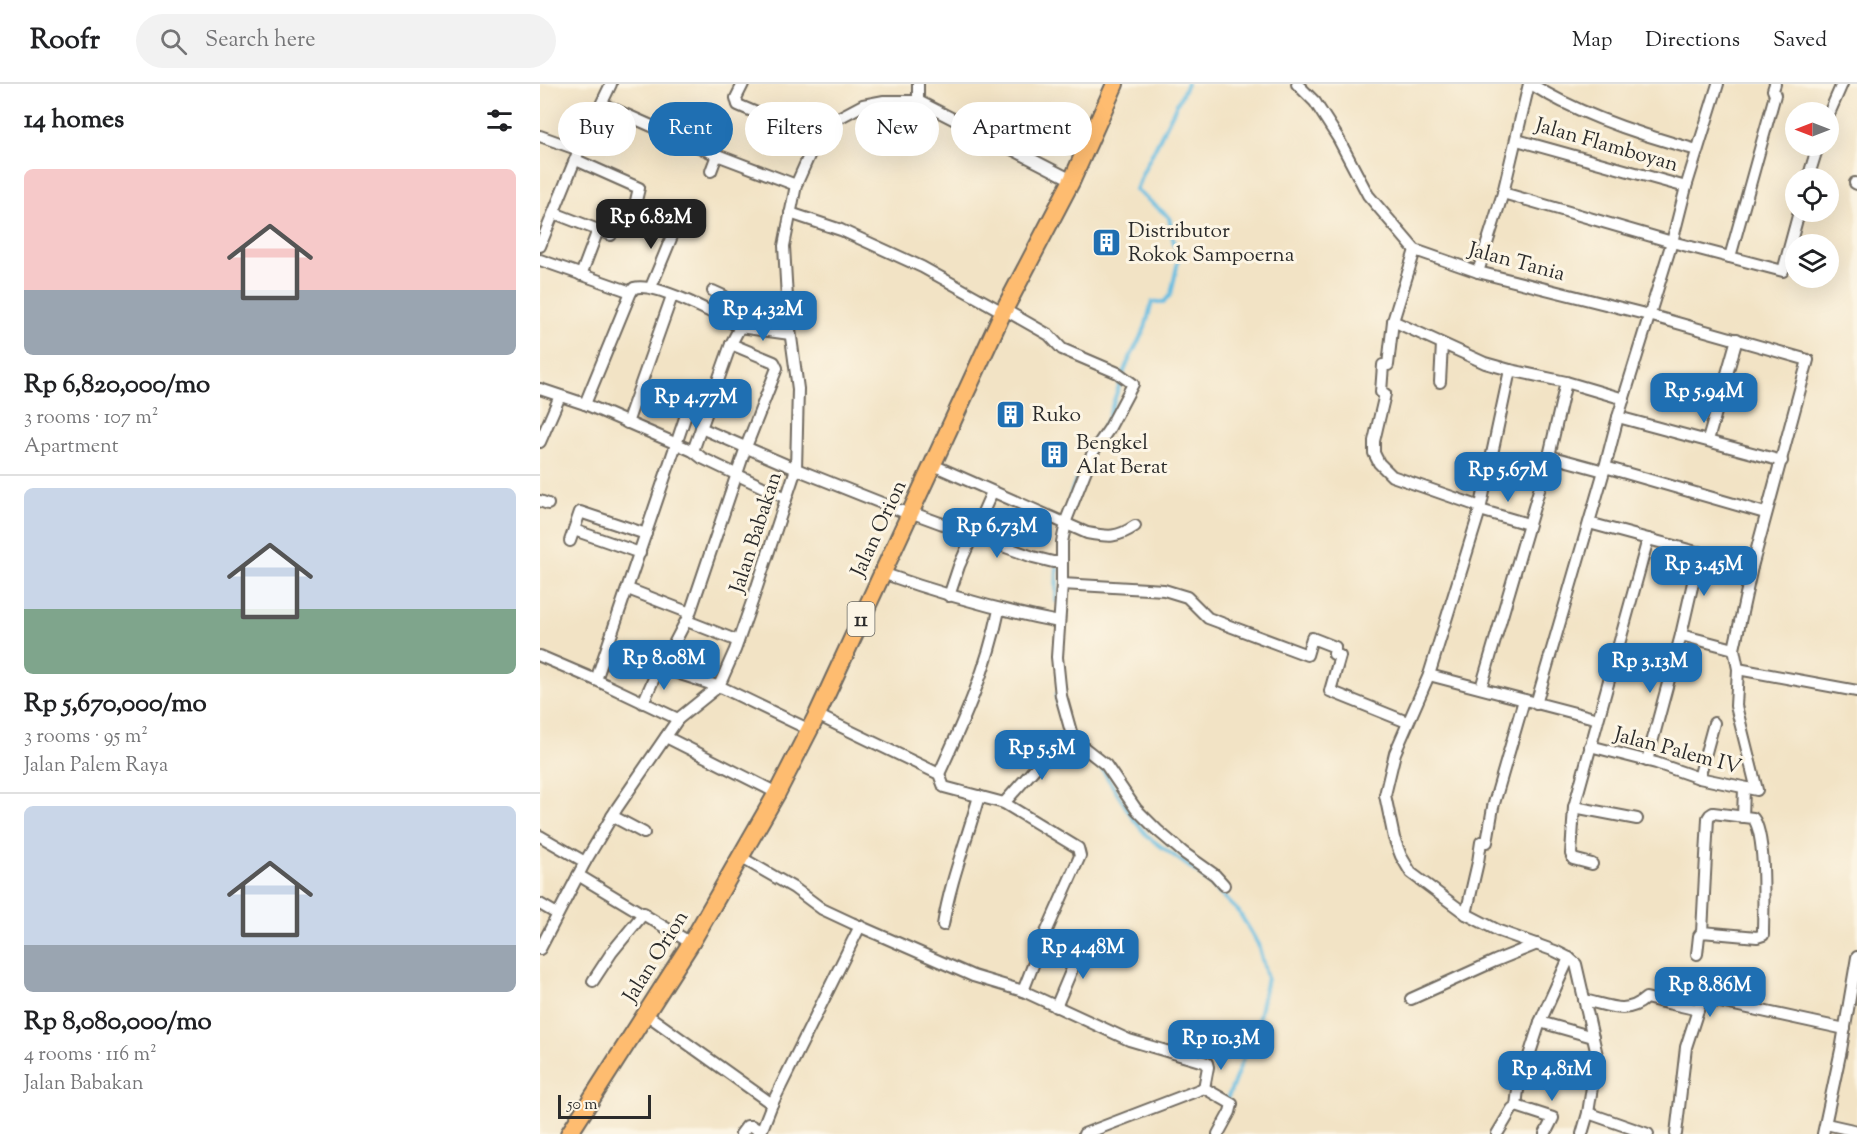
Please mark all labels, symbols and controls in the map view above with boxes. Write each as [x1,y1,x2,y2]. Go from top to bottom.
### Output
search box [136,14,556,68]
text: Roofr [30,21,100,61]
icon: search [157,25,190,58]
text: Search here [205,25,315,57]
text: Map [1572,26,1612,56]
text: Directions [1645,26,1740,56]
text: Saved [1773,26,1827,56]
text: 14 homes [24,102,124,139]
chip: Buy [558,102,636,156]
chip: Rent [648,102,733,156]
chip: Filters [745,102,843,156]
chip: New [855,102,939,156]
chip: Apartment [951,102,1092,156]
north arrow [1785,102,1839,156]
map controls [1785,102,1839,288]
icon: filters [483,104,516,137]
street label: Jalan Flamboyan [1530,111,1681,181]
button: locate [1785,168,1839,222]
pin: Rp 6.82M [589,199,713,250]
text: Rp 6.82M [610,204,692,233]
icon: home [216,208,324,316]
place label: Distributor Rokok Sampoerna [1128,217,1295,271]
building icon: Distributor Rokok Sampoerna [1091,226,1123,258]
button: layers [1785,234,1839,288]
street label: Jalan Tania [1464,235,1568,290]
pin: Rp 4.32M [701,291,825,342]
text: Rp 4.32M [723,296,803,325]
text: Rp 6,820,000/mo [24,367,210,404]
pin: Rp 5.94M [1642,373,1766,424]
text: Rp 5.94M [1664,378,1744,407]
pin: Rp 4.77M [634,379,758,430]
text: Rp 4.77M [655,384,737,413]
building icon: Ruko [995,398,1027,430]
place label: Ruko [1032,401,1081,431]
text: 3 rooms · 107 m² [24,404,158,433]
place label: Bengkel Alat Berat [1076,429,1168,483]
text: Apartment [24,433,119,462]
building icon: Bengkel Alat Berat [1039,438,1071,470]
pin: Rp 5.67M [1446,452,1570,503]
text: Rp 5.67M [1468,457,1548,486]
street label: Jalan Babakan [723,468,791,598]
street label: Jalan Orion [844,475,915,583]
pin: Rp 6.73M [935,508,1059,559]
text: Rp 6.73M [957,513,1037,542]
icon: home [216,527,324,635]
pin: Rp 3.45M [1642,546,1766,597]
text: Rp 3.45M [1665,551,1743,580]
road number: 11 [848,602,874,636]
pin: Rp 8.08M [602,640,726,691]
pin: Rp 3.13M [1588,643,1712,694]
text: Rp 8.08M [623,645,705,674]
text: Rp 3.13M [1612,648,1688,677]
text: Rp 5,670,000/mo [24,686,207,723]
street label: Jalan Palem IV [1610,720,1744,783]
text: 3 rooms · 95 m² [24,723,148,752]
pin: Rp 5.5M [987,730,1097,781]
text: Rp 5.5M [1009,735,1075,764]
text: Jalan Palem Raya [24,752,168,781]
icon: home [216,845,324,953]
street label: Jalan Orion [616,905,697,1010]
pin: Rp 4.48M [1021,929,1145,980]
text: Rp 4.48M [1042,934,1124,963]
pin: Rp 8.86M [1648,967,1772,1018]
text: Rp 8.86M [1669,972,1751,1001]
text: Rp 8,080,000/mo [24,1004,212,1041]
pin: Rp 10.3M [1159,1020,1283,1071]
text: Rp 10.3M [1182,1025,1260,1054]
text: 4 rooms · 116 m² [24,1041,157,1070]
pin: Rp 4.81M [1490,1051,1614,1102]
text: Rp 4.81M [1512,1056,1592,1085]
text: Jalan Babakan [24,1070,144,1099]
scale bar [558,1092,651,1120]
text: 50 m [567,1094,598,1117]

